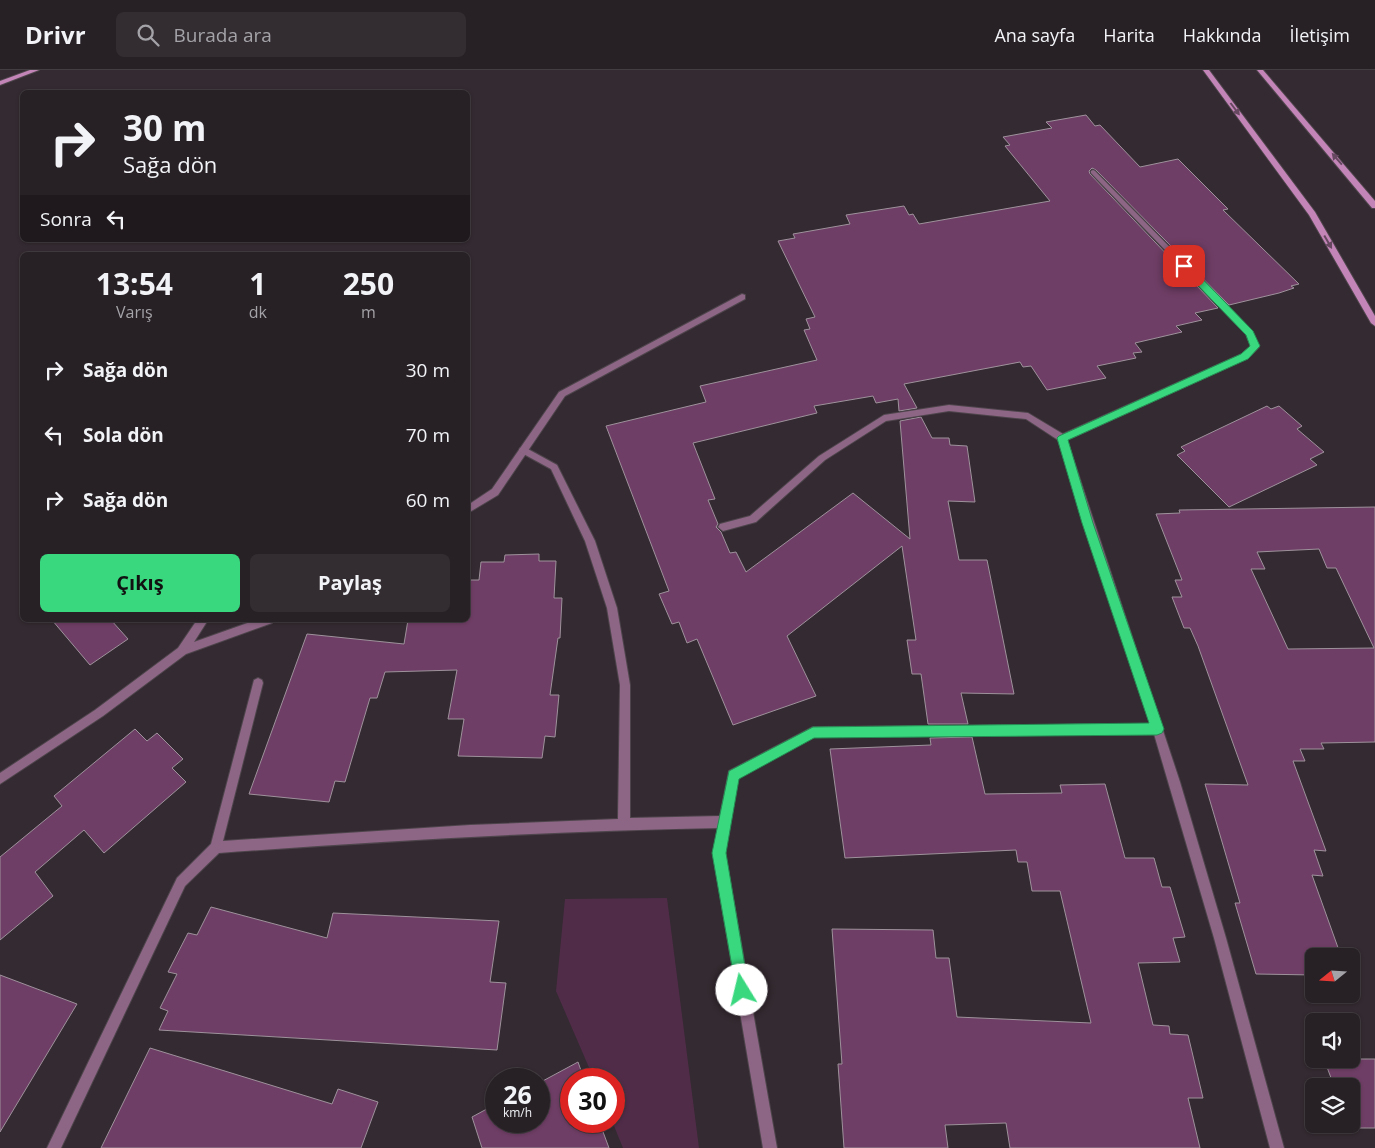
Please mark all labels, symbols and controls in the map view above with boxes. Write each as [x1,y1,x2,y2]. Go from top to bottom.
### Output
search box [116,12,466,57]
text: Drivr [25,18,86,51]
icon: search [134,21,162,49]
text: Burada ara [174,22,272,48]
text: Ana sayfa [994,23,1075,47]
text: Harita [1103,23,1155,47]
text: Hakkında [1183,23,1262,47]
text: İletişim [1290,23,1350,47]
one-way arrow [1229,102,1240,115]
text: 30 m [123,104,206,151]
icon: right [40,110,105,175]
text: Sağa dön [123,149,217,179]
one-way arrow [1331,153,1342,166]
icon: left [102,205,130,233]
text: Sonra [40,206,92,232]
one-way arrow [1324,235,1333,248]
pin [1163,245,1205,287]
icon: arrive [1170,252,1198,280]
text: 13:54 [96,263,173,304]
text: 1 [249,263,266,304]
text: 250 [343,263,394,304]
text: Varış [116,301,153,323]
text: dk [249,301,267,323]
text: m [361,301,376,323]
icon: right [40,356,68,384]
text: Sağa dön [83,357,168,383]
text: 30 m [406,357,450,383]
icon: left [40,421,68,449]
text: Sola dön [83,422,164,448]
text: 70 m [406,422,450,448]
icon: right [40,486,68,514]
text: Sağa dön [83,487,168,513]
text: 60 m [406,487,450,513]
button: Çıkış [40,554,240,612]
button: Paylaş [250,554,450,612]
north arrow [1305,948,1360,1002]
map controls [1305,948,1360,1133]
position arrow [715,963,767,1015]
button: sound [1305,1013,1360,1068]
speed limit sign: 30 [560,1068,625,1133]
text: 26 [503,1077,532,1111]
button: layers [1305,1078,1360,1133]
text: km/h [503,1104,532,1121]

